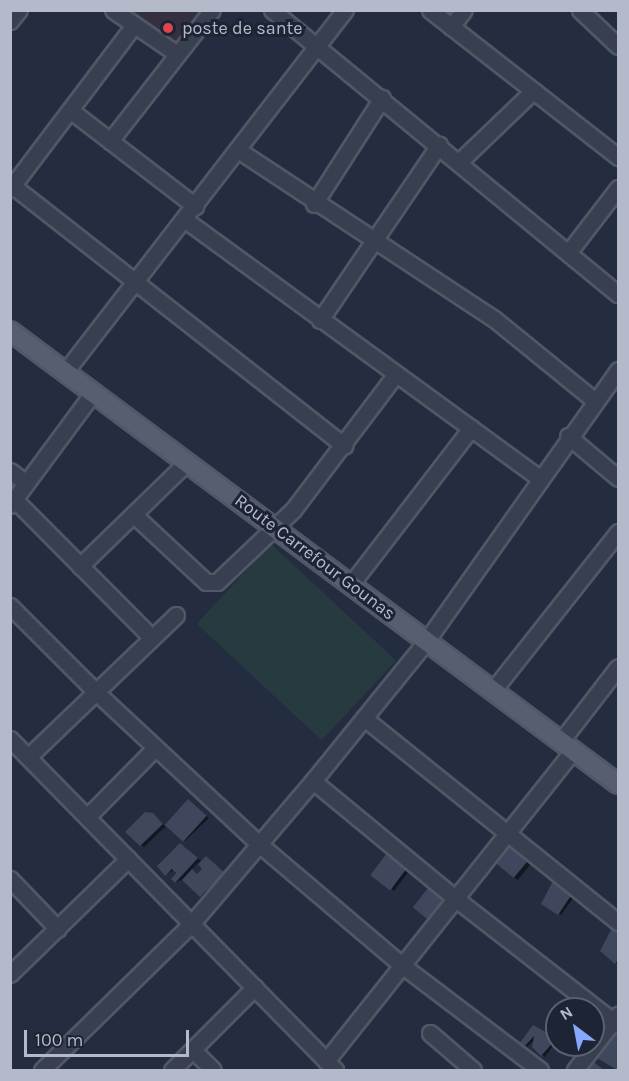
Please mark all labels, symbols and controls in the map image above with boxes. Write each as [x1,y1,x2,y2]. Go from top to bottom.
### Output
place label: poste de sante [182,17,303,39]
marker: poste de sante [159,19,177,37]
street label: Route Carrefour Gounas [230,490,400,624]
north arrow [545,997,605,1057]
text: N [556,1002,576,1024]
scale bar [27,1018,192,1056]
text: 100 m [35,1029,83,1051]

